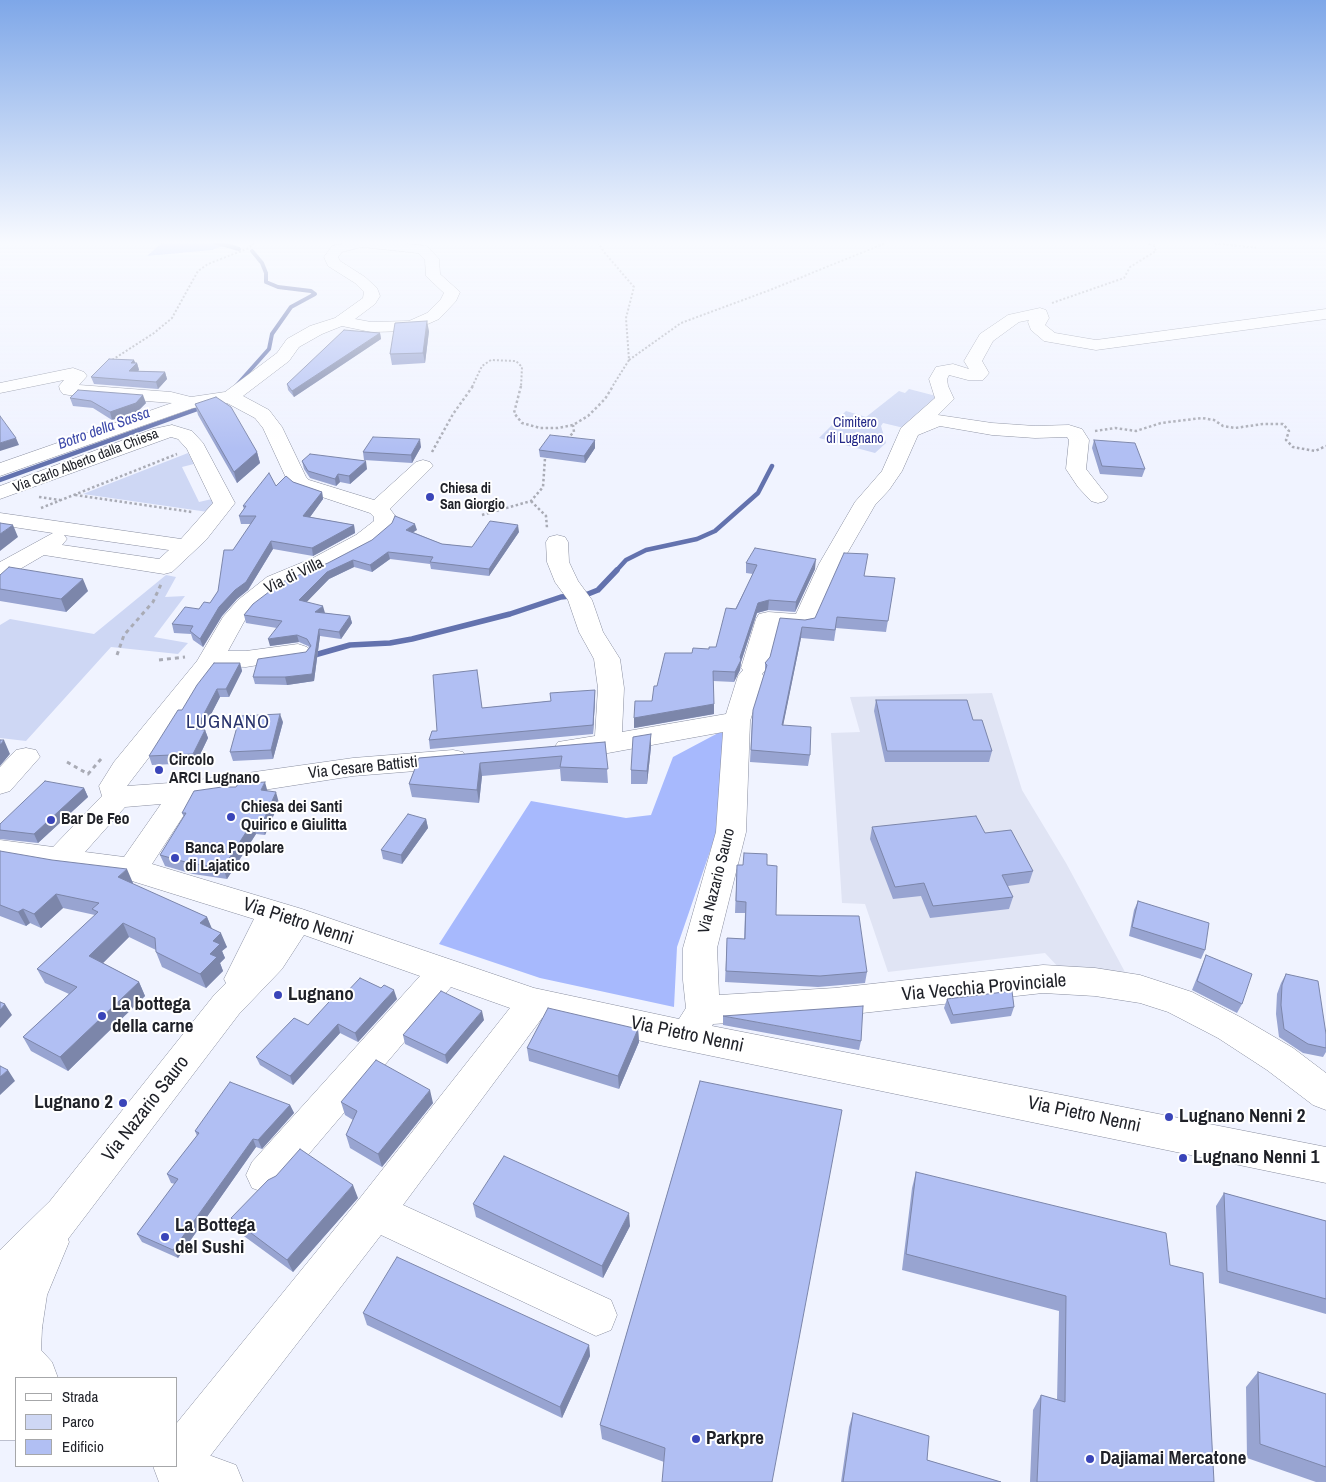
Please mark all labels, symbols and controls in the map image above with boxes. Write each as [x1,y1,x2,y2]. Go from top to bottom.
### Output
water label: Botro della Sassa [56,404,152,454]
park label: Cimitero di Lugnano [826,415,884,448]
street label: Via Carlo Alberto dalla Chiesa [11,426,161,496]
place label: Chiesa di San Giorgio [440,481,505,514]
marker: Chiesa di San Giorgio [424,491,436,503]
street label: Via di Villa [261,554,327,598]
district label: LUGNANO [185,712,271,734]
place label: Circolo ARCI Lugnano [169,751,260,789]
street label: Via Cesare Battisti [307,753,419,783]
marker: Circolo ARCI Lugnano [153,764,165,776]
place label: Chiesa dei Santi Quirico e Giulitta [241,798,347,836]
place label: Bar De Feo [61,810,130,830]
marker: Chiesa dei Santi Quirico e Giulitta [225,811,237,823]
marker: Bar De Feo [45,814,57,826]
street label: Via Nazario Sauro [695,826,739,936]
place label: Banca Popolare di Lajatico [185,839,284,877]
marker: Banca Popolare di Lajatico [169,852,181,864]
street label: Via Pietro Nenni [240,893,356,951]
street label: Via Vecchia Provinciale [901,969,1067,1007]
place label: Lugnano [288,984,354,1006]
marker: Lugnano [272,989,284,1001]
place label: La bottega della carne [112,994,193,1038]
marker: La bottega della carne [96,1010,108,1022]
street label: Via Pietro Nenni [628,1012,746,1058]
street label: Via Nazario Sauro [98,1052,194,1166]
place label: Lugnano 2 [34,1092,113,1114]
street label: Via Pietro Nenni [1025,1092,1143,1138]
marker: Lugnano 2 [117,1097,129,1109]
place label: Lugnano Nenni 2 [1179,1106,1305,1128]
marker: Lugnano Nenni 2 [1163,1111,1175,1123]
place label: Lugnano Nenni 1 [1193,1147,1319,1169]
marker: Lugnano Nenni 1 [1177,1152,1189,1164]
place label: La Bottega del Sushi [175,1215,256,1259]
marker: La Bottega del Sushi [159,1231,171,1243]
legend [15,1377,178,1467]
text: Strada [62,1386,98,1407]
text: Parco [62,1411,94,1432]
place label: Parkpre [706,1428,764,1450]
marker: Parkpre [690,1433,702,1445]
text: Edificio [62,1436,104,1457]
place label: Dajiamai Mercatone [1100,1448,1246,1470]
marker: Dajiamai Mercatone [1084,1453,1096,1465]

